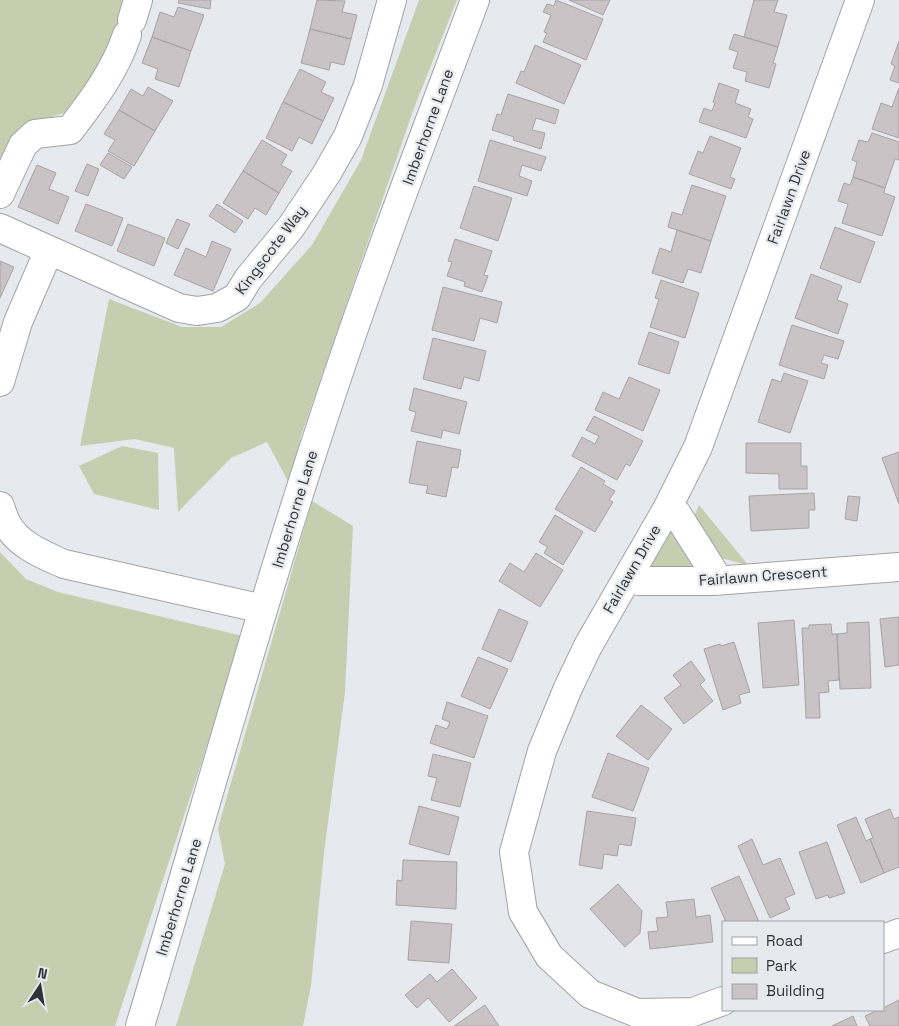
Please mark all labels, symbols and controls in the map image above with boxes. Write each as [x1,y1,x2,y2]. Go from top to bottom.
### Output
street label: Imberhorne Lane [398,66,457,187]
street label: Fairlawn Drive [763,147,814,247]
street label: Kingscote Way [231,201,310,298]
street label: Imberhorne Lane [268,448,321,570]
street label: Fairlawn Drive [599,521,665,616]
street label: Fairlawn Crescent [698,562,828,589]
street label: Imberhorne Lane [152,836,205,958]
legend [722,921,884,1011]
text: Road [766,931,803,950]
text: Park [766,956,797,975]
north arrow [15,961,65,1011]
text: N [36,964,49,983]
text: Building [766,981,825,1000]

